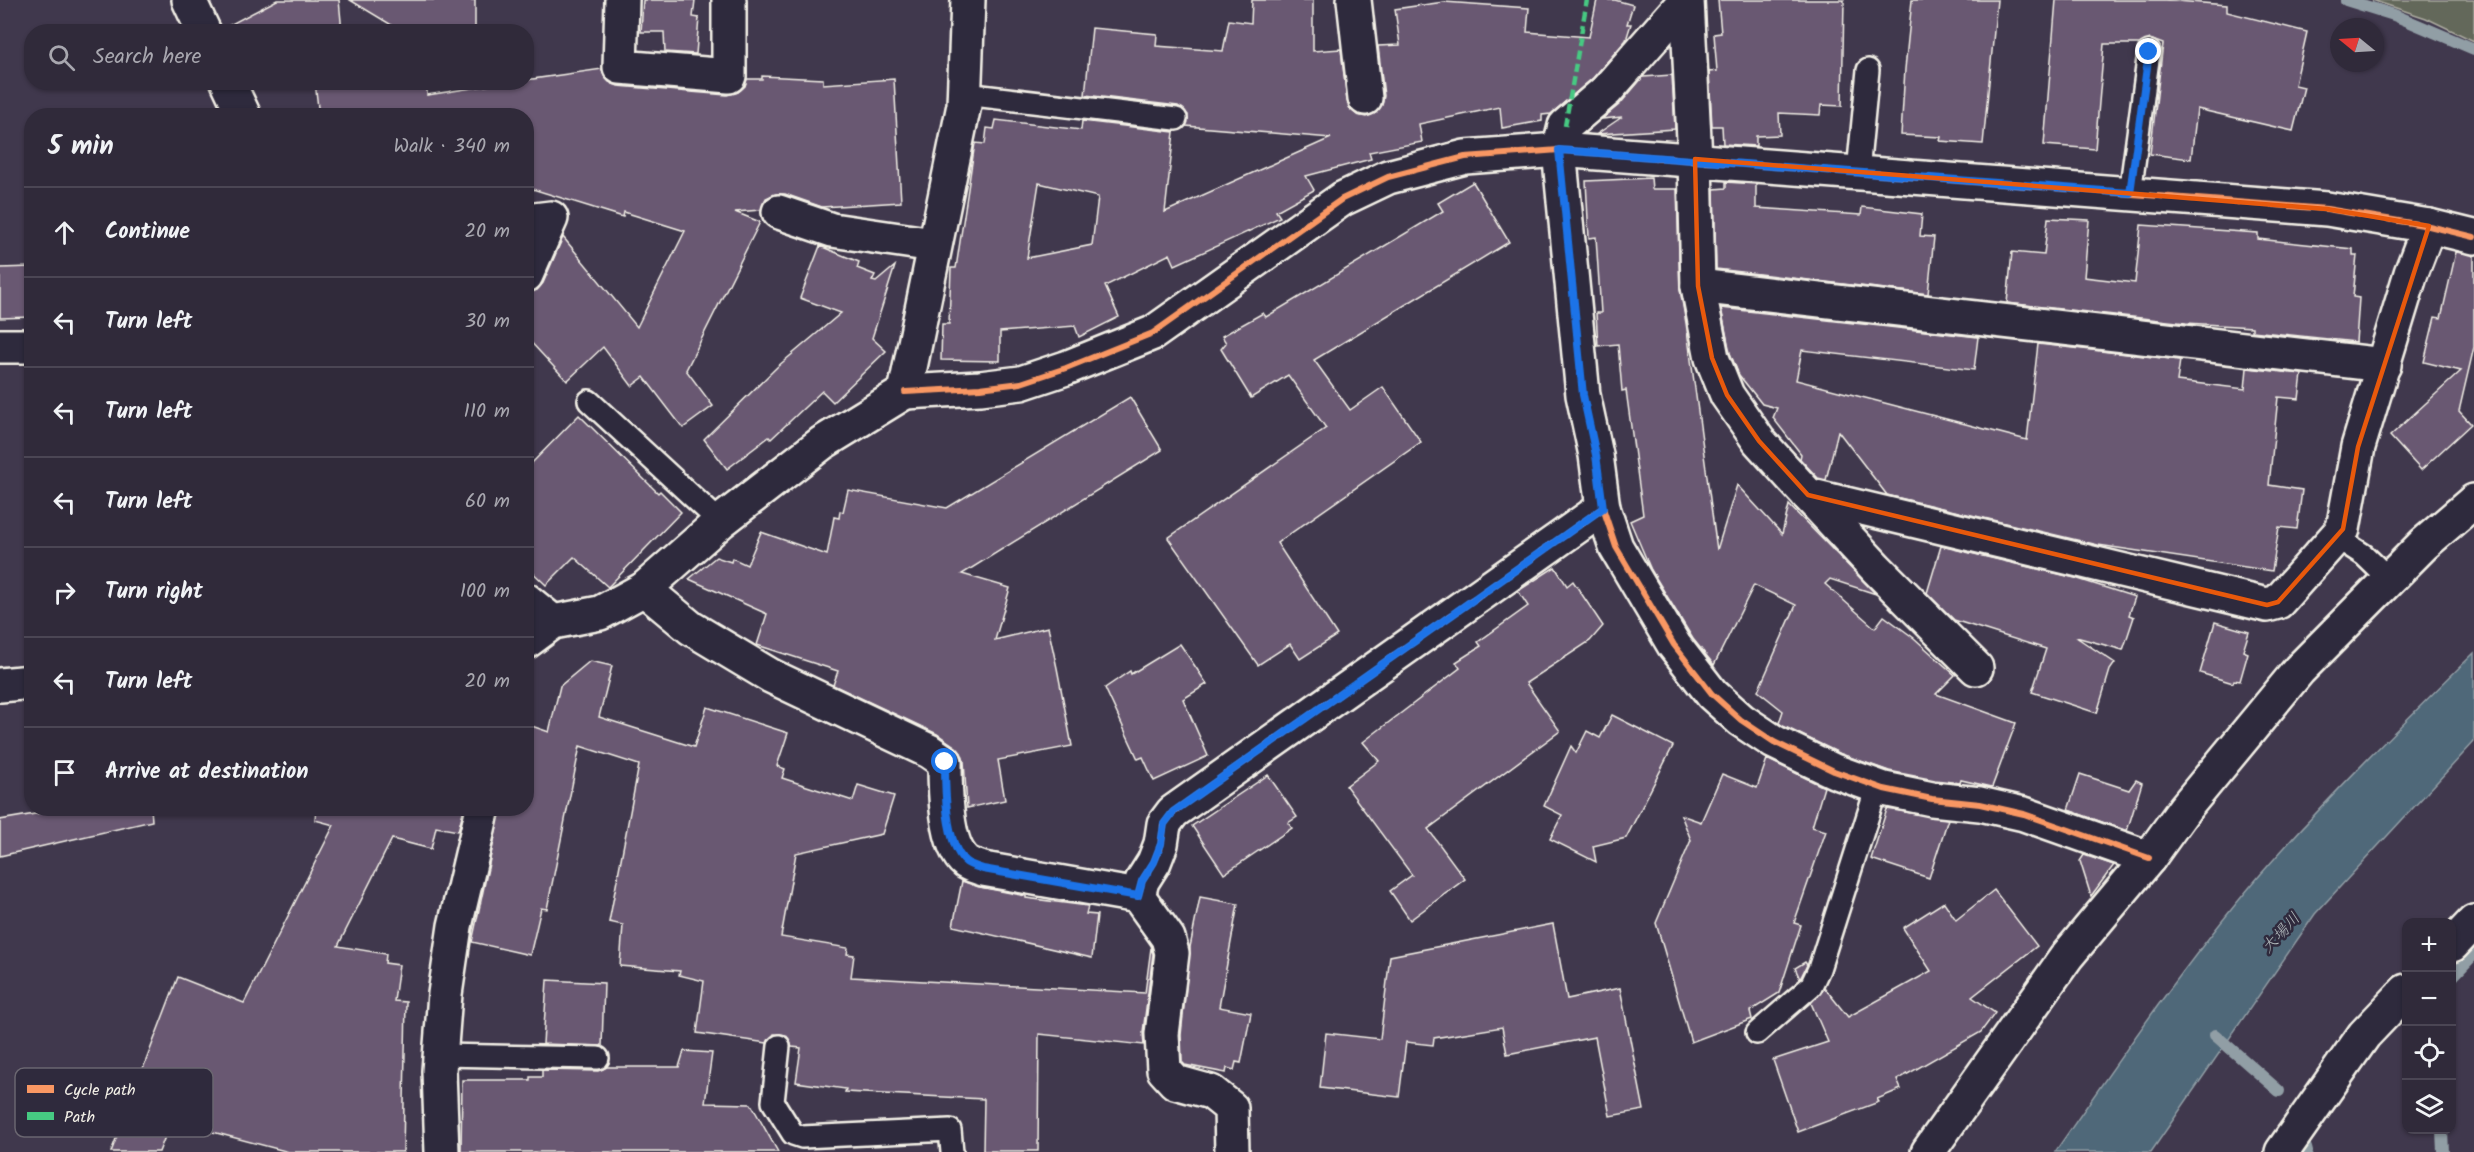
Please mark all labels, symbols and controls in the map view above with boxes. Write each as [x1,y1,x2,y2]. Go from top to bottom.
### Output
north arrow [2330,18,2384,72]
search box [24,24,534,90]
route end [2135,38,2161,64]
text: Search here [93,40,201,75]
icon: search [45,41,78,74]
text: 5 min [48,126,114,168]
text: Walk · 340 m [394,131,510,163]
text: Continue [105,215,190,250]
icon: ahead [48,216,81,249]
text: 20 m [464,216,510,248]
text: Turn left [105,305,192,340]
icon: left [48,306,81,339]
text: 30 m [465,306,510,338]
text: Turn left [105,395,192,430]
icon: left [48,396,81,429]
text: 110 m [464,396,510,428]
text: Turn left [105,485,192,520]
icon: left [48,486,81,519]
text: 60 m [465,486,510,518]
text: Turn right [105,575,203,610]
icon: right [48,576,81,609]
text: 100 m [460,576,510,608]
text: Turn left [105,665,192,700]
icon: left [48,666,81,699]
text: 20 m [464,666,510,698]
route start [931,748,957,774]
text: Arrive at destination [105,755,308,790]
icon: arrive [48,756,81,789]
water label: 大場川 [2256,907,2307,959]
map controls [2402,918,2456,1134]
button: + [2402,918,2456,972]
button: − [2402,972,2456,1026]
button: locate [2402,1026,2456,1080]
legend [15,1068,213,1137]
text: Cycle path [64,1078,136,1103]
button: layers [2402,1080,2456,1134]
text: Path [64,1105,95,1130]

